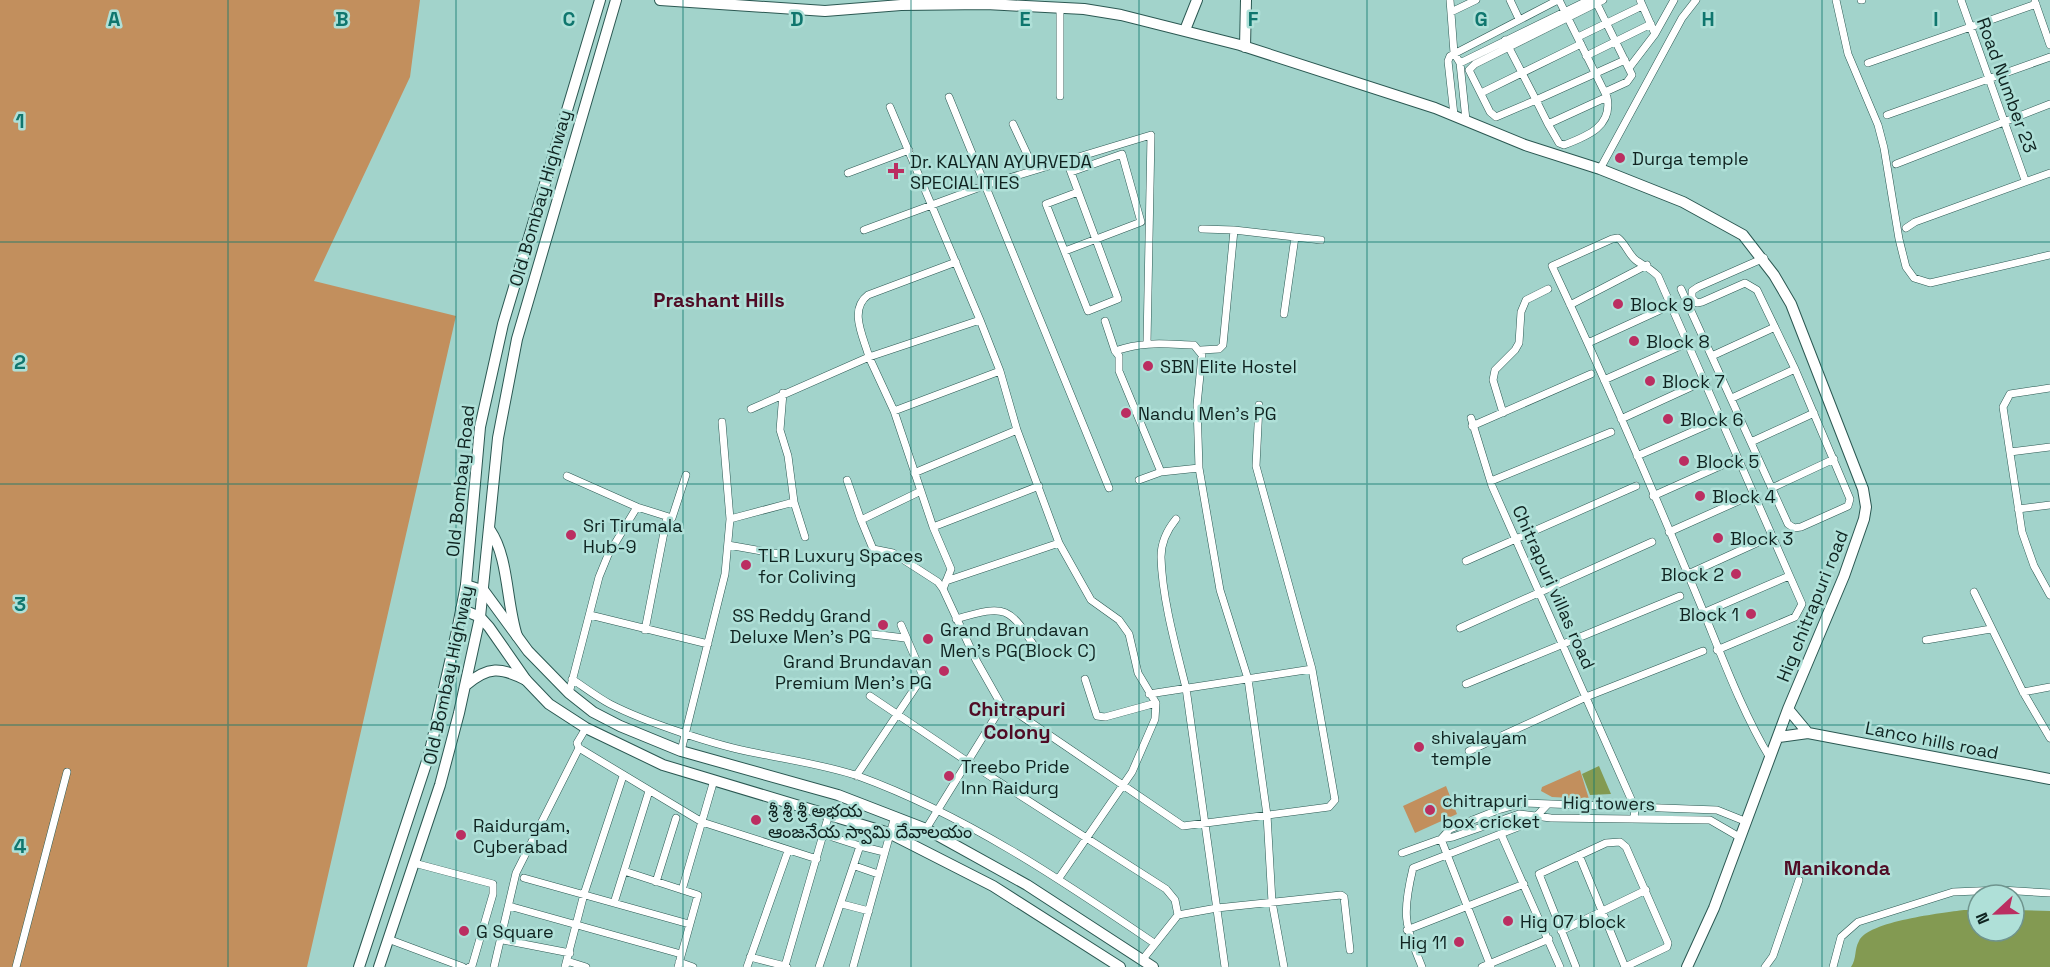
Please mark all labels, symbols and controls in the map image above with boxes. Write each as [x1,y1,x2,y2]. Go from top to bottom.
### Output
text: A [108,6,121,32]
text: B [335,6,349,32]
text: C [563,6,576,32]
text: D [790,6,804,32]
text: E [1019,6,1031,32]
text: F [1248,6,1259,32]
text: G [1474,6,1488,32]
text: H [1701,6,1715,32]
text: I [1933,6,1939,32]
street label: Road Number 23 [1972,14,2042,156]
street label: Old Bombay Highway [504,107,576,289]
text: 1 [15,108,25,134]
place label: Durga temple [1632,147,1749,170]
place label: Dr. KALYAN AYURVEDA SPECIALITIES [910,150,1092,194]
marker: Durga temple [1613,151,1627,165]
marker: Dr. KALYAN AYURVEDA SPECIALITIES [887,162,905,180]
district label: Prashant Hills [653,287,785,313]
place label: Block 9 [1630,293,1694,316]
marker: Block 9 [1611,297,1625,311]
place label: Block 8 [1646,330,1710,353]
marker: Block 8 [1627,334,1641,348]
text: 2 [14,349,26,375]
place label: SBN Elite Hostel [1160,355,1297,378]
marker: SBN Elite Hostel [1141,359,1155,373]
place label: Block 7 [1662,370,1725,393]
marker: Block 7 [1643,374,1657,388]
place label: Nandu Men's PG [1138,402,1277,425]
street label: Old Bombay Road [441,404,479,558]
marker: Nandu Men's PG [1119,406,1133,420]
place label: Block 6 [1680,408,1744,431]
marker: Block 6 [1661,412,1675,426]
place label: Block 5 [1696,450,1759,473]
marker: Block 5 [1677,454,1691,468]
place label: Block 4 [1712,485,1776,508]
marker: Block 4 [1693,489,1707,503]
street label: Chitrapuri villas road [1507,501,1601,673]
place label: Sri Tirumala Hub-9 [583,514,683,558]
place label: Block 3 [1730,527,1793,550]
street label: Hig chitrapuri road [1771,527,1853,685]
marker: Sri Tirumala Hub-9 [564,528,578,542]
marker: Block 3 [1711,531,1725,545]
place label: TLR Luxury Spaces for Coliving [758,544,923,588]
marker: TLR Luxury Spaces for Coliving [739,558,753,572]
place label: Block 2 [1661,563,1724,586]
marker: Block 2 [1729,567,1743,581]
street label: Old Bombay Highway [418,583,478,767]
text: 3 [14,591,26,617]
place label: Block 1 [1679,603,1739,626]
place label: SS Reddy Grand Deluxe Men's PG [730,604,871,648]
marker: Block 1 [1744,607,1758,621]
marker: SS Reddy Grand Deluxe Men's PG [876,618,890,632]
place label: Grand Brundavan Men's PG(Block C) [940,618,1096,662]
marker: Grand Brundavan Men's PG(Block C) [921,632,935,646]
place label: Grand Brundavan Premium Men's PG [775,650,932,694]
marker: Grand Brundavan Premium Men's PG [937,664,951,678]
district label: Chitrapuri Colony [968,696,1066,745]
street label: Lanco hills road [1863,716,2001,764]
place label: shivalayam temple [1431,726,1527,770]
marker: shivalayam temple [1412,740,1426,754]
place label: Treebo Pride Inn Raidurg [961,755,1070,799]
marker: Treebo Pride Inn Raidurg [942,769,956,783]
place label: chitrapuri box cricket [1442,789,1540,833]
street label: Hig towers [1563,791,1655,815]
place label: శ్రీ శ్రీ శ్రీ అభయ ఆంజనేయ స్వామి దేవాలయం [768,799,972,845]
marker: chitrapuri box cricket [1423,803,1437,817]
marker: శ్రీ శ్రీ శ్రీ అభయ ఆంజనేయ స్వామి దేవాలయం [749,813,763,827]
place label: Raidurgam, Cyberabad [473,814,570,858]
marker: Raidurgam, Cyberabad [454,828,468,842]
text: 4 [14,833,27,859]
district label: Manikonda [1784,855,1891,881]
north arrow [1966,883,2026,943]
place label: Hig 07 block [1520,910,1626,933]
text: N [1971,910,1994,927]
marker: Hig 07 block [1501,914,1515,928]
place label: G Square [476,920,554,943]
marker: G Square [457,924,471,938]
place label: Hig 11 [1400,931,1447,954]
marker: Hig 11 [1452,935,1466,949]

